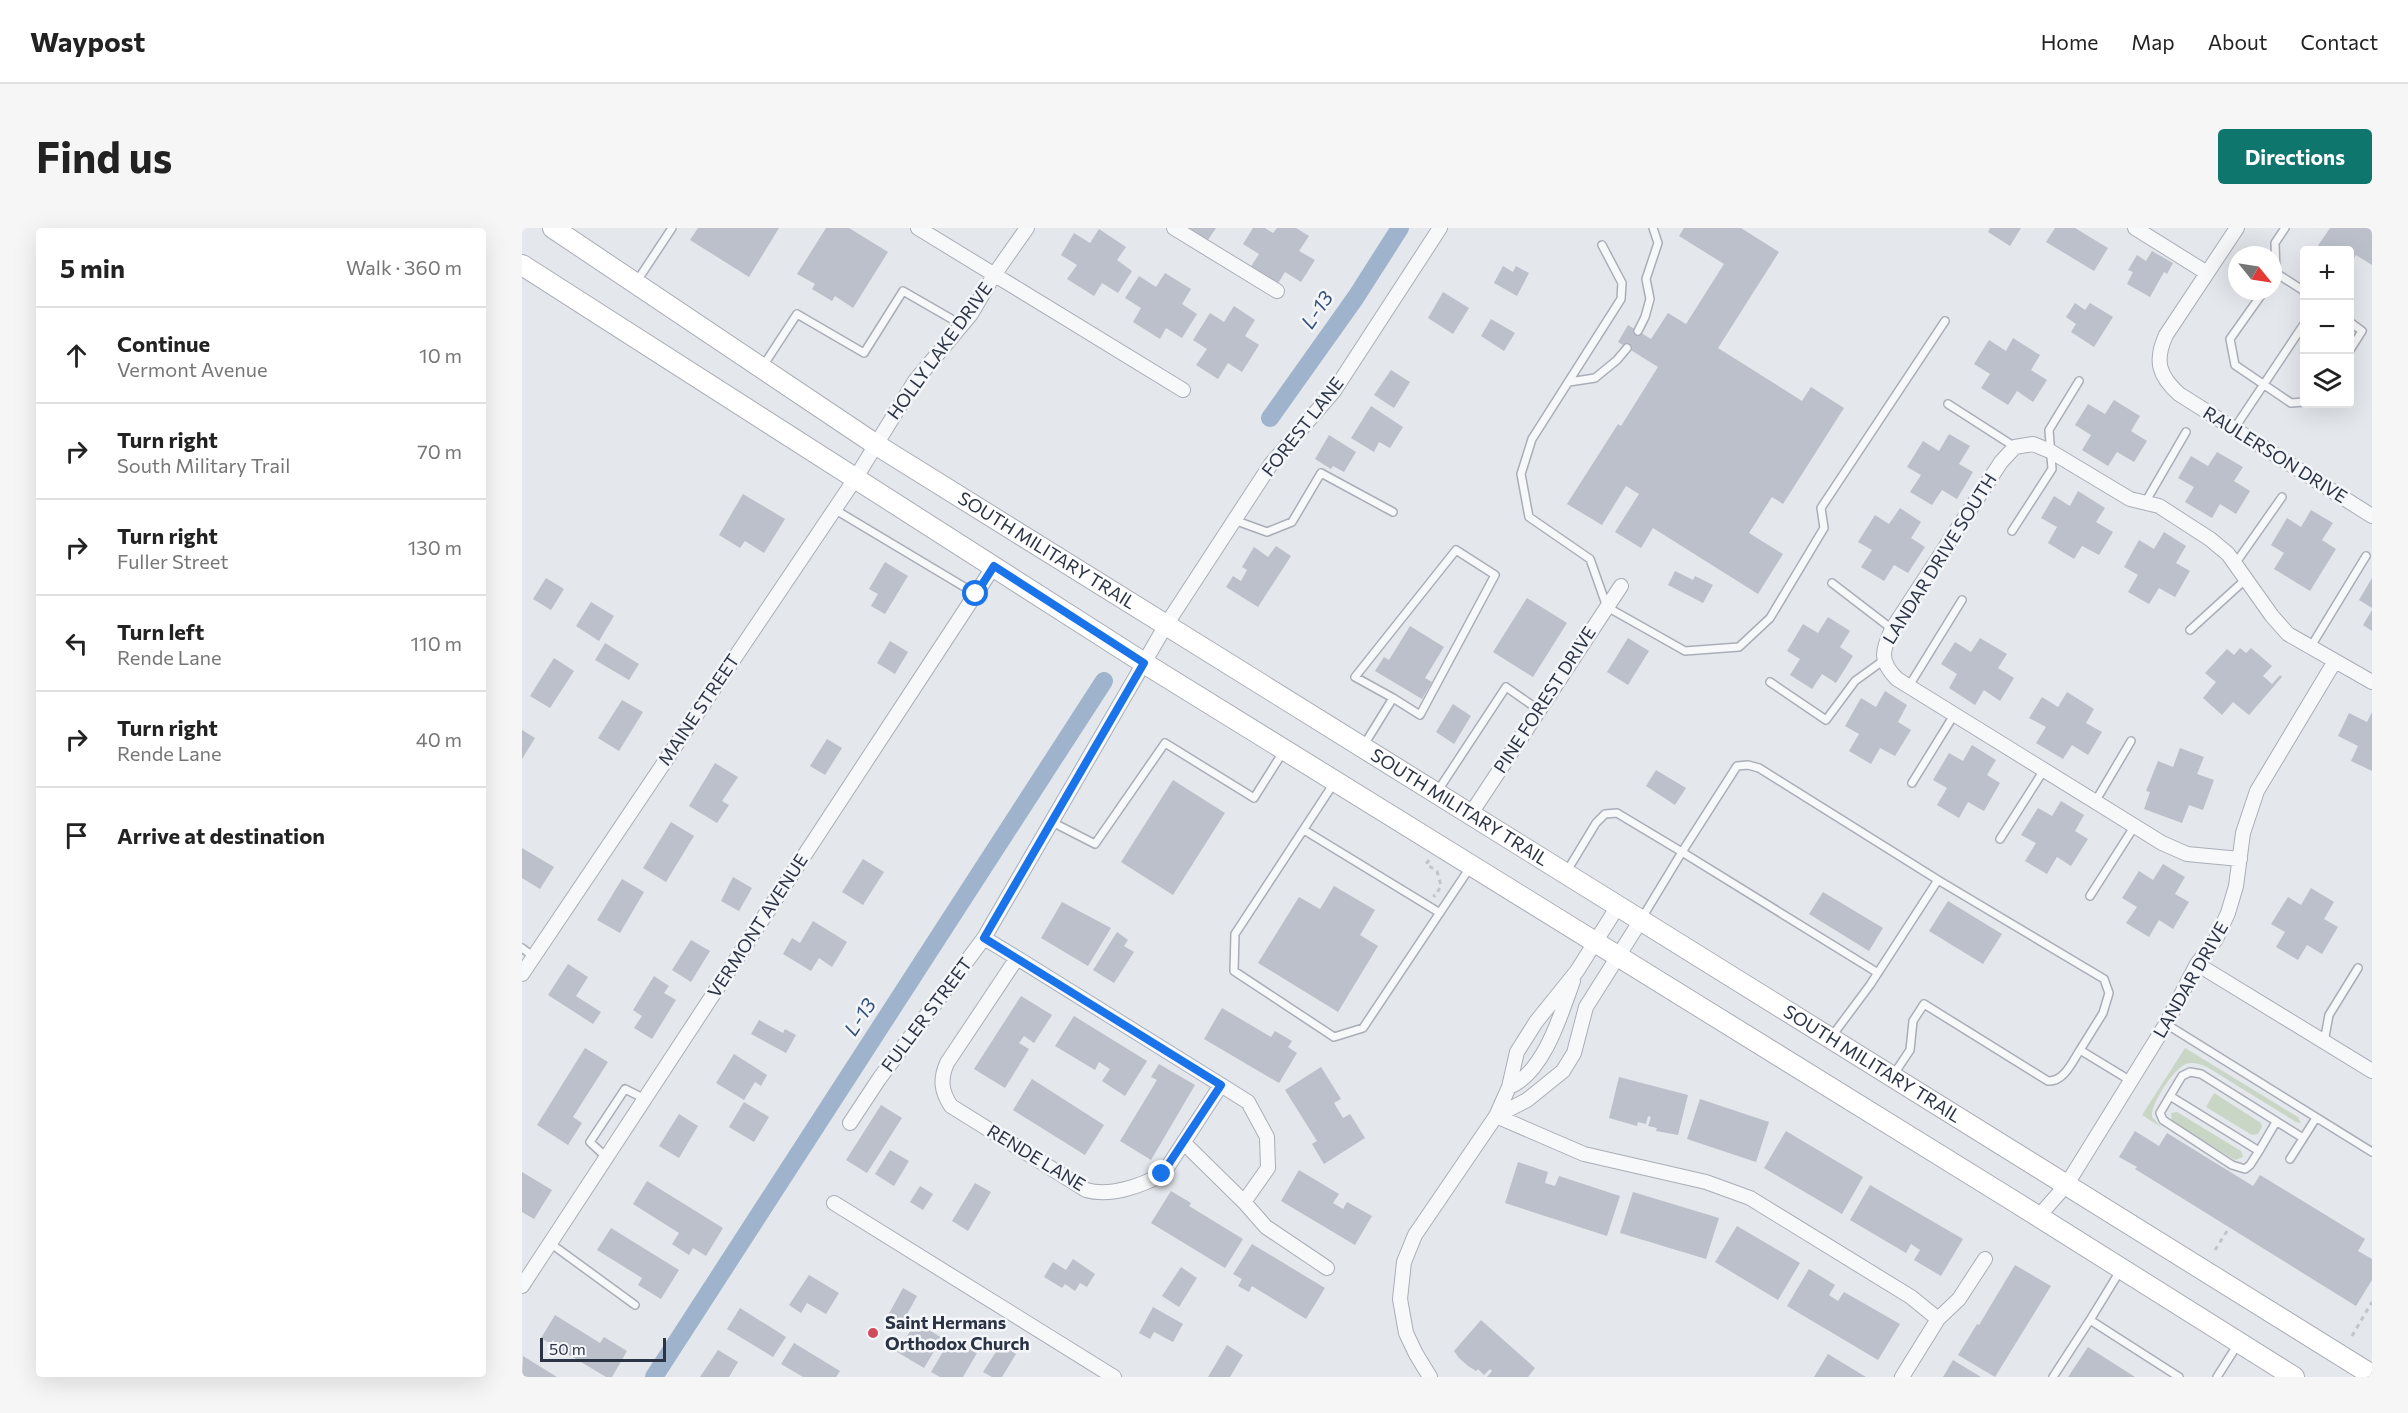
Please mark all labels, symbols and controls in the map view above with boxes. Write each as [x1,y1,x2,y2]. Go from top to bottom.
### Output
text: Waypost [30,24,145,58]
text: Home [2041,29,2098,54]
text: Map [2131,29,2175,54]
text: About [2208,29,2267,54]
text: Contact [2300,29,2378,54]
button: Directions [2218,129,2372,184]
text: Find us [36,130,172,182]
north arrow [2228,246,2282,300]
map controls [2300,246,2354,408]
button: + [2300,246,2354,300]
text: 5 min [60,252,125,283]
text: Walk · 360 m [346,255,462,279]
street label: HOLLY LAKE DRIVE [882,277,996,423]
water label: L-13 [1295,286,1338,333]
button: − [2300,300,2354,354]
text: Continue [117,330,210,357]
icon: ahead [60,339,93,372]
text: 10 m [419,343,462,367]
button: layers [2300,354,2354,408]
text: Vermont Avenue [117,357,267,381]
street label: FOREST LANE [1257,372,1348,480]
street label: RAULERSON DRIVE [2199,401,2352,507]
text: Turn right [117,426,218,453]
icon: right [60,435,93,468]
text: 70 m [417,439,462,463]
text: South Military Trail [117,453,290,477]
street label: LANDAR DRIVE SOUTH [1878,469,2001,648]
street label: SOUTH MILITARY TRAIL [954,486,1140,613]
text: Turn right [117,522,218,549]
icon: right [60,531,93,564]
text: 130 m [408,535,462,559]
text: Fuller Street [117,549,228,573]
route start [962,580,988,606]
text: Turn left [117,618,204,645]
street label: PINE FOREST DRIVE [1489,622,1600,777]
icon: left [60,627,93,660]
text: 110 m [411,631,462,655]
text: Rende Lane [117,645,222,669]
street label: MAINE STREET [653,650,743,769]
text: Turn right [117,714,218,741]
icon: right [60,723,93,756]
text: 40 m [416,727,462,751]
text: Rende Lane [117,741,222,765]
street label: SOUTH MILITARY TRAIL [1367,743,1553,870]
icon: arrive [60,819,93,852]
text: Arrive at destination [117,822,325,849]
street label: VERMONT AVENUE [703,850,812,1001]
street label: LANDAR DRIVE [2148,918,2232,1041]
street label: FULLER STREET [876,953,976,1076]
water label: L-13 [838,993,880,1040]
street label: SOUTH MILITARY TRAIL [1780,1000,1966,1127]
street label: RENDE LANE [983,1119,1090,1195]
route end [1148,1160,1174,1186]
place label: Saint Hermans Orthodox Church [885,1311,1030,1354]
marker: Saint Hermans Orthodox Church [866,1326,880,1340]
scale bar [540,1335,666,1362]
text: 50 m [549,1339,586,1358]

